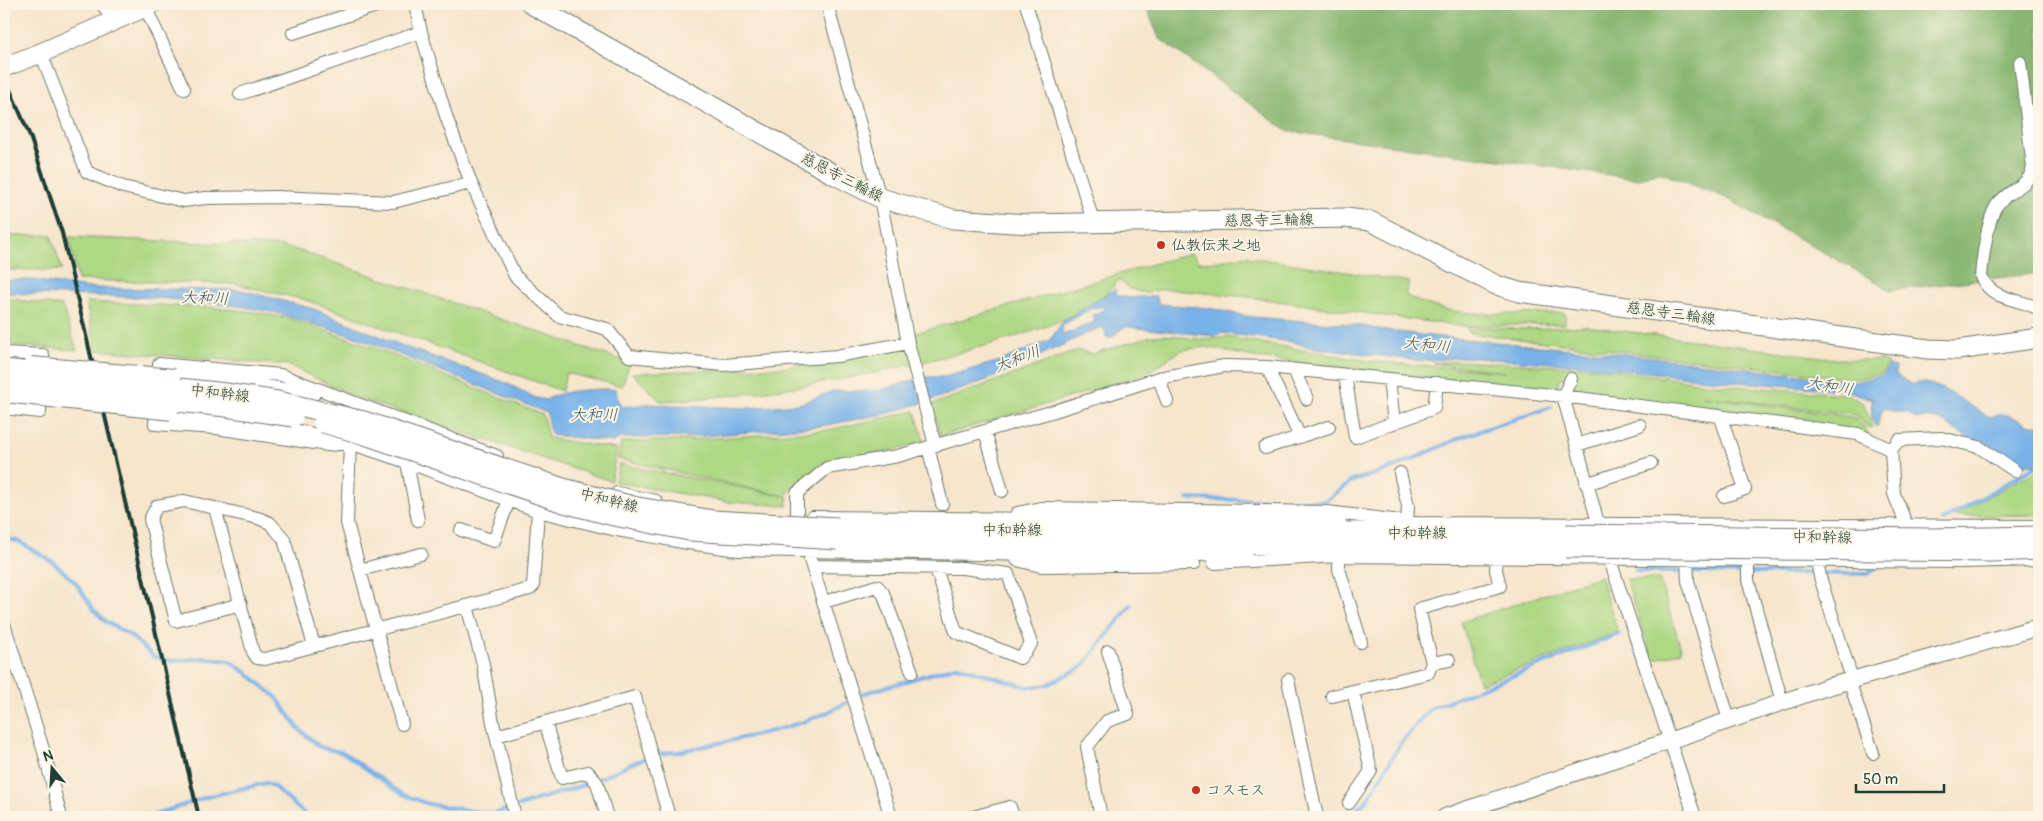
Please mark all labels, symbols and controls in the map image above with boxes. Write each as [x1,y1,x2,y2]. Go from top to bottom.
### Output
street label: 慈恩寺三輪線 [797,149,886,206]
street label: 慈恩寺三輪線 [1224,210,1314,231]
place label: 仏教伝来之地 [1171,236,1261,255]
marker: 仏教伝来之地 [1155,239,1167,251]
water label: 大和川 [181,287,229,309]
street label: 慈恩寺三輪線 [1625,298,1717,329]
water label: 大和川 [1402,333,1452,357]
water label: 大和川 [991,341,1043,377]
water label: 大和川 [1804,372,1855,400]
street label: 中和幹線 [189,380,251,407]
water label: 大和川 [570,405,618,425]
street label: 中和幹線 [577,484,640,517]
street label: 中和幹線 [982,521,1042,540]
street label: 中和幹線 [1387,524,1447,543]
street label: 中和幹線 [1792,527,1852,548]
north arrow [28,744,78,794]
text: N [41,747,55,766]
scale bar [1856,761,1943,793]
text: 50 m [1863,770,1898,789]
place label: コスモス [1206,781,1265,800]
marker: コスモス [1190,784,1202,796]

